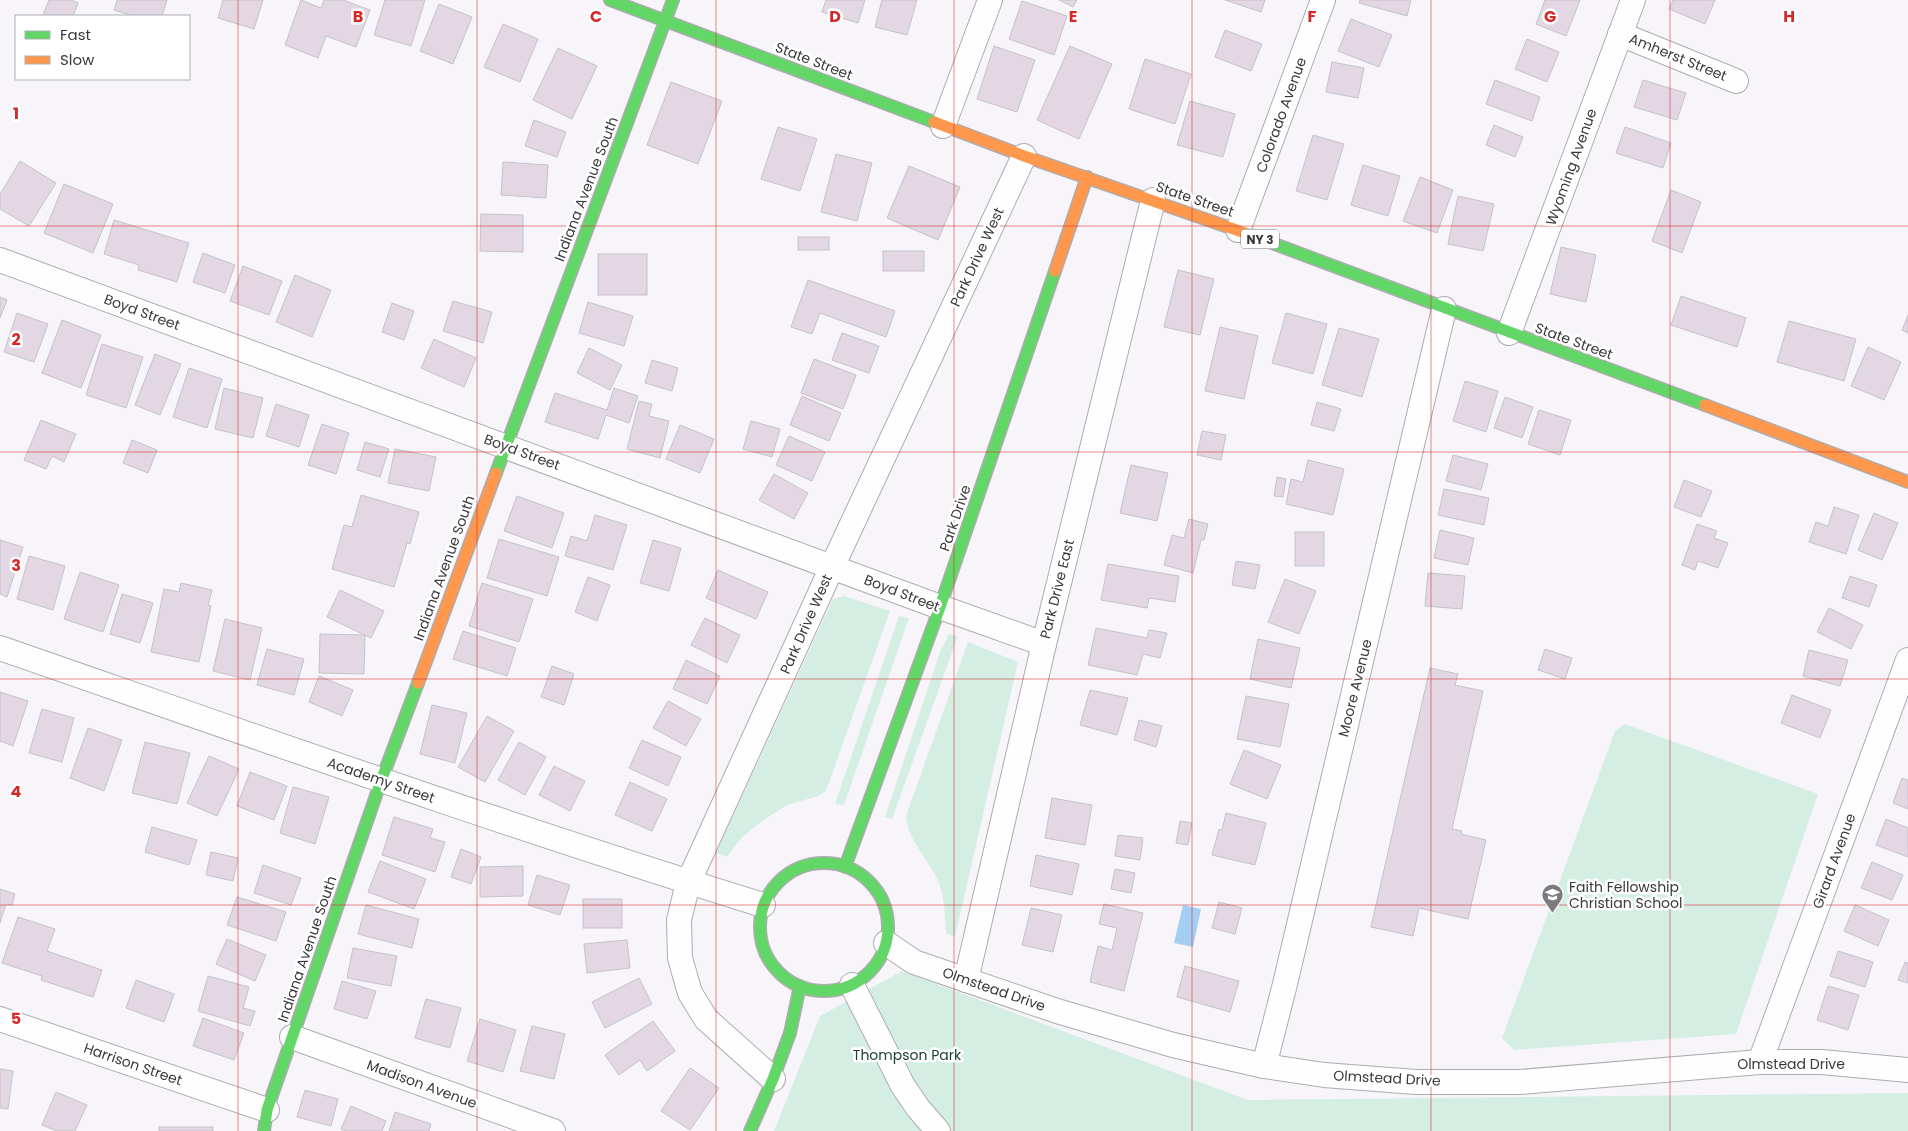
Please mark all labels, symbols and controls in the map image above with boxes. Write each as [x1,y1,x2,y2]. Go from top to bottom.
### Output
text: B [353,5,363,28]
text: C [590,5,602,28]
text: D [829,5,841,28]
text: E [1069,5,1077,28]
text: F [1308,5,1317,28]
text: G [1544,5,1556,28]
text: H [1783,5,1795,28]
legend [15,15,190,80]
text: Fast [60,24,91,45]
street label: Amherst Street [1626,28,1730,86]
street label: State Street [772,37,856,85]
text: Slow [60,49,95,70]
street label: Colorado Avenue [1251,54,1311,176]
text: 1 [13,102,19,125]
street label: Wyoming Avenue [1541,105,1602,228]
street label: Indiana Avenue South [549,114,623,264]
street label: State Street [1153,176,1237,222]
street label: Park Drive West [945,204,1009,310]
road number: NY 3 [1241,230,1279,248]
street label: Boyd Street [101,289,183,335]
street label: State Street [1532,318,1616,364]
text: 2 [11,328,21,351]
street label: Boyd Street [481,429,563,475]
street label: Park Drive [934,482,976,554]
street label: Indiana Avenue South [408,492,480,644]
street label: Park Drive East [1035,537,1079,641]
text: 3 [11,554,21,577]
street label: Boyd Street [861,569,943,617]
street label: Park Drive West [775,571,837,677]
street label: Moore Avenue [1333,637,1377,739]
street label: Academy Street [325,752,437,808]
text: 4 [11,780,22,803]
street label: Girard Avenue [1807,810,1861,911]
street label: Indiana Avenue South [273,873,341,1025]
place label: Faith Fellowship Christian School [1569,877,1682,913]
school or university icon: Faith Fellowship Christian School [1541,883,1565,914]
street label: Olmstead Drive [940,962,1048,1016]
text: 5 [11,1007,21,1030]
street label: Harrison Street [81,1038,185,1090]
park label: Thompson Park [853,1045,962,1065]
street label: Olmstead Drive [1737,1054,1845,1074]
street label: Madison Avenue [364,1055,480,1113]
street label: Olmstead Drive [1333,1065,1442,1091]

